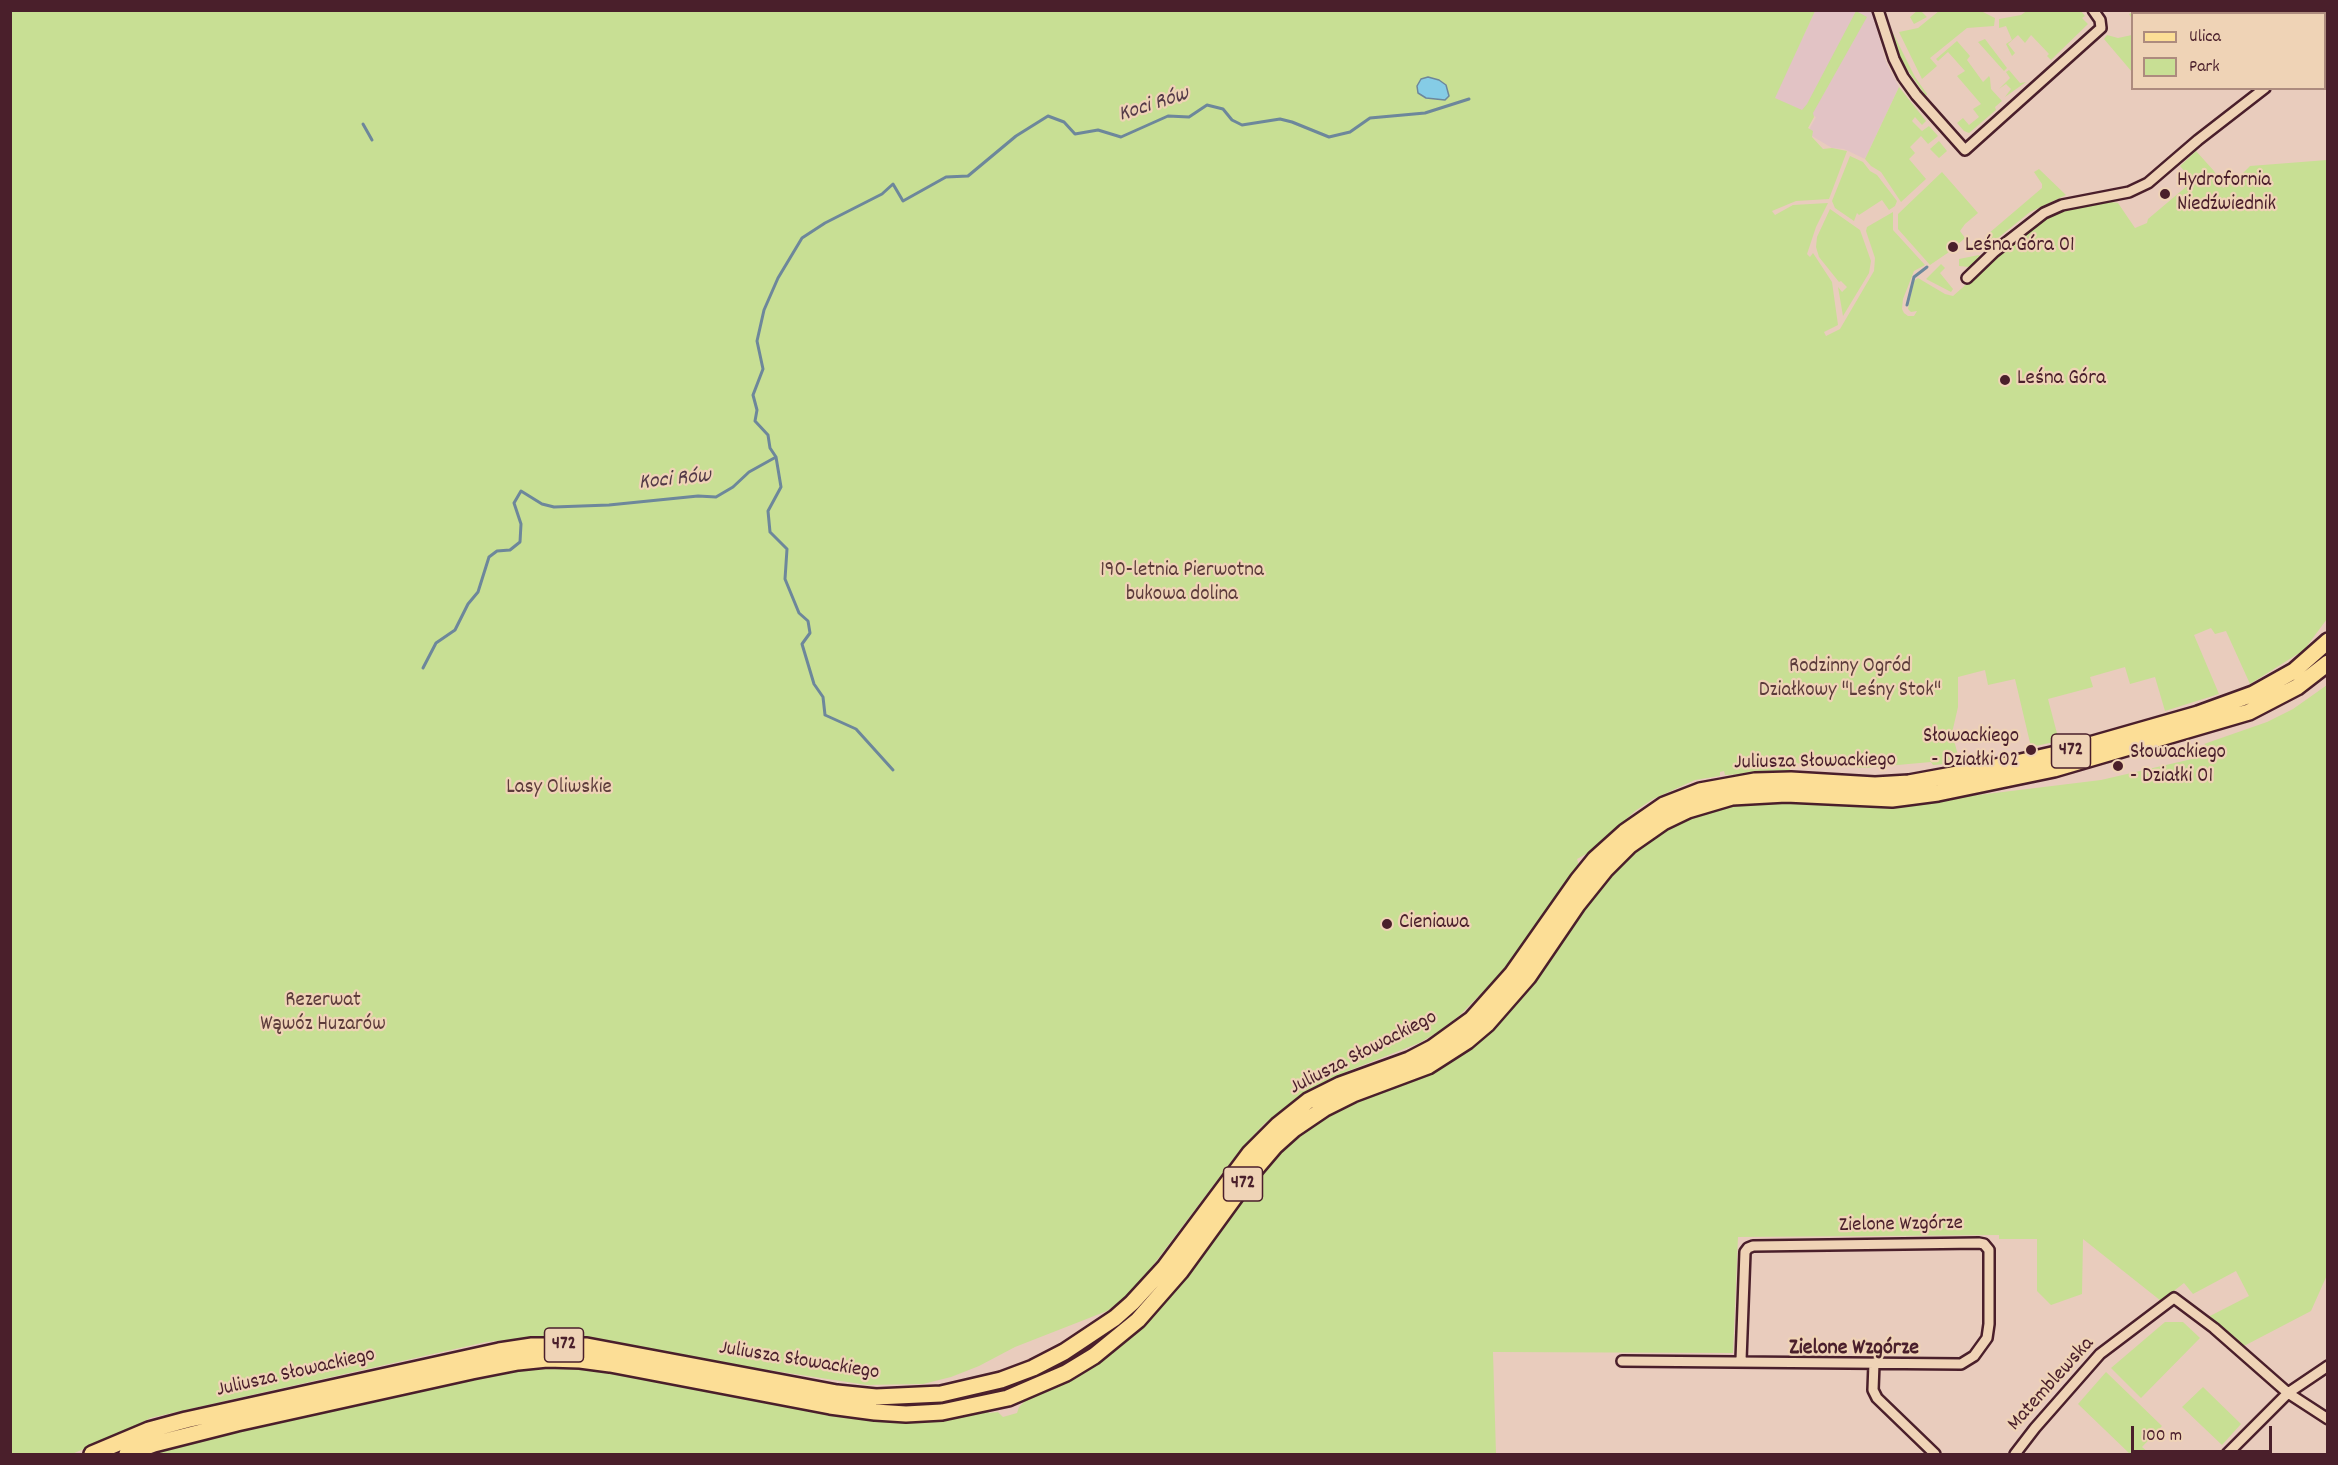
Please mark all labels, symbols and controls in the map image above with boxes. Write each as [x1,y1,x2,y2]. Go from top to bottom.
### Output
legend [2131,12,2326,90]
text: Ulica [2189,25,2221,50]
text: Park [2189,55,2220,80]
water label: Koci Rów [1115,82,1193,130]
place label: Hydrofornia Niedźwiednik [2177,169,2276,219]
marker: Hydrofornia Niedźwiednik [2158,187,2172,201]
place label: Leśna Góra 01 [1965,234,2075,260]
marker: Leśna Góra 01 [1946,240,1960,254]
place label: Leśna Góra [2017,367,2106,393]
marker: Leśna Góra [1998,373,2012,387]
water label: Koci Rów [638,464,712,498]
park label: 190-letnia Pierwotna bukowa dolina [1100,559,1264,609]
park label: Rodzinny Ogród Działkowy "Leśny Stok" [1759,655,1941,705]
place label: Słowackiego - Działki 02 [1923,725,2019,775]
road number: 472 [2052,734,2090,768]
place label: Słowackiego - Działki 01 [2130,741,2226,791]
marker: Słowackiego - Działki 02 [2024,743,2038,757]
street label: Juliusza Słowackiego [1734,749,1896,777]
marker: Słowackiego - Działki 01 [2111,759,2125,773]
park label: Lasy Oliwskie [506,776,612,802]
place label: Cieniawa [1399,911,1469,937]
marker: Cieniawa [1380,917,1394,931]
park label: Rezerwat Wąwóz Huzarów [260,989,386,1039]
street label: Juliusza Słowackiego [1286,1006,1442,1102]
road number: 472 [1224,1167,1262,1201]
street label: Zielone Wzgórze [1839,1212,1963,1240]
road number: 472 [544,1328,584,1362]
street label: Matemblewska [2003,1333,2101,1437]
street label: Juliusza Słowackiego [717,1337,881,1387]
district label: Zielone Wzgórze [1789,1337,1919,1363]
street label: Juliusza Słowackiego [214,1343,378,1405]
scale bar [2134,1414,2275,1452]
text: 100 m [2142,1424,2182,1449]

